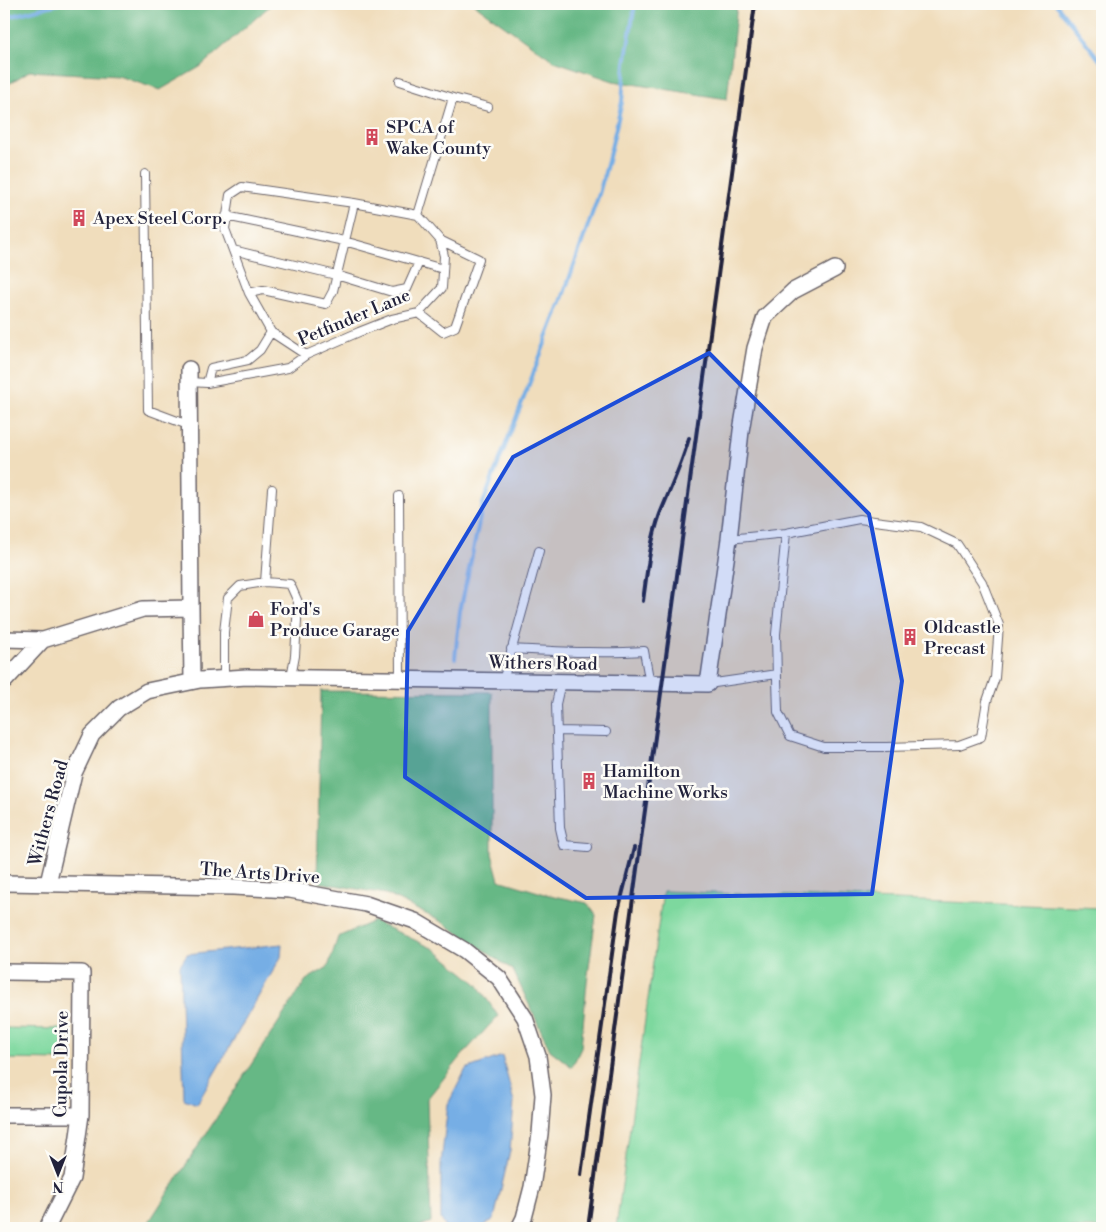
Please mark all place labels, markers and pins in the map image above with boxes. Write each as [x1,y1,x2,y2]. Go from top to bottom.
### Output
place label: SPCA of Wake County [385,116,491,160]
building icon: SPCA of Wake County [362,127,382,147]
place label: Apex Steel Corp. [92,207,227,230]
building icon: Apex Steel Corp. [69,208,89,228]
place label: Ford's Produce Garage [270,598,400,642]
shop icon: Ford's Produce Garage [246,609,266,629]
place label: Oldcastle Precast [924,616,1001,660]
building icon: Oldcastle Precast [900,627,920,647]
place label: Hamilton Machine Works [603,760,728,804]
building icon: Hamilton Machine Works [579,771,599,791]

